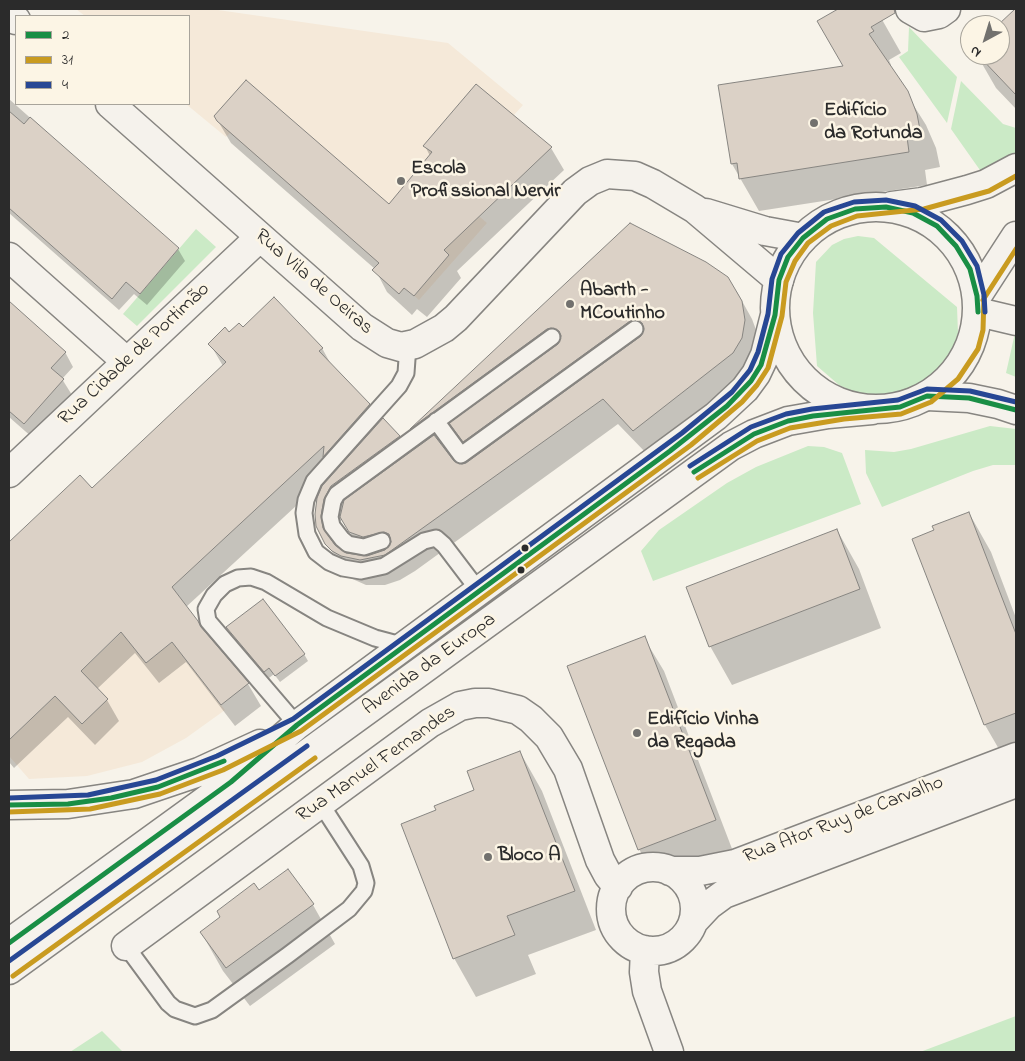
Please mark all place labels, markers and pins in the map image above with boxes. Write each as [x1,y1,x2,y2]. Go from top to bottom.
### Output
place label: Edifício da Rotunda [824,100,922,147]
marker: Edifício da Rotunda [808,117,820,129]
place label: Escola Profissional Nervir [411,158,560,205]
marker: Escola Profissional Nervir [395,175,407,187]
place label: Abarth - MCoutinho [580,280,665,327]
marker: Abarth - MCoutinho [564,298,576,310]
unlabelled marker [520,543,530,553]
unlabelled marker [516,565,526,575]
place label: Edifício Vinha da Regada [647,709,759,756]
marker: Edifício Vinha da Regada [631,727,643,739]
place label: Bloco A [498,845,561,869]
marker: Bloco A [482,851,494,863]

